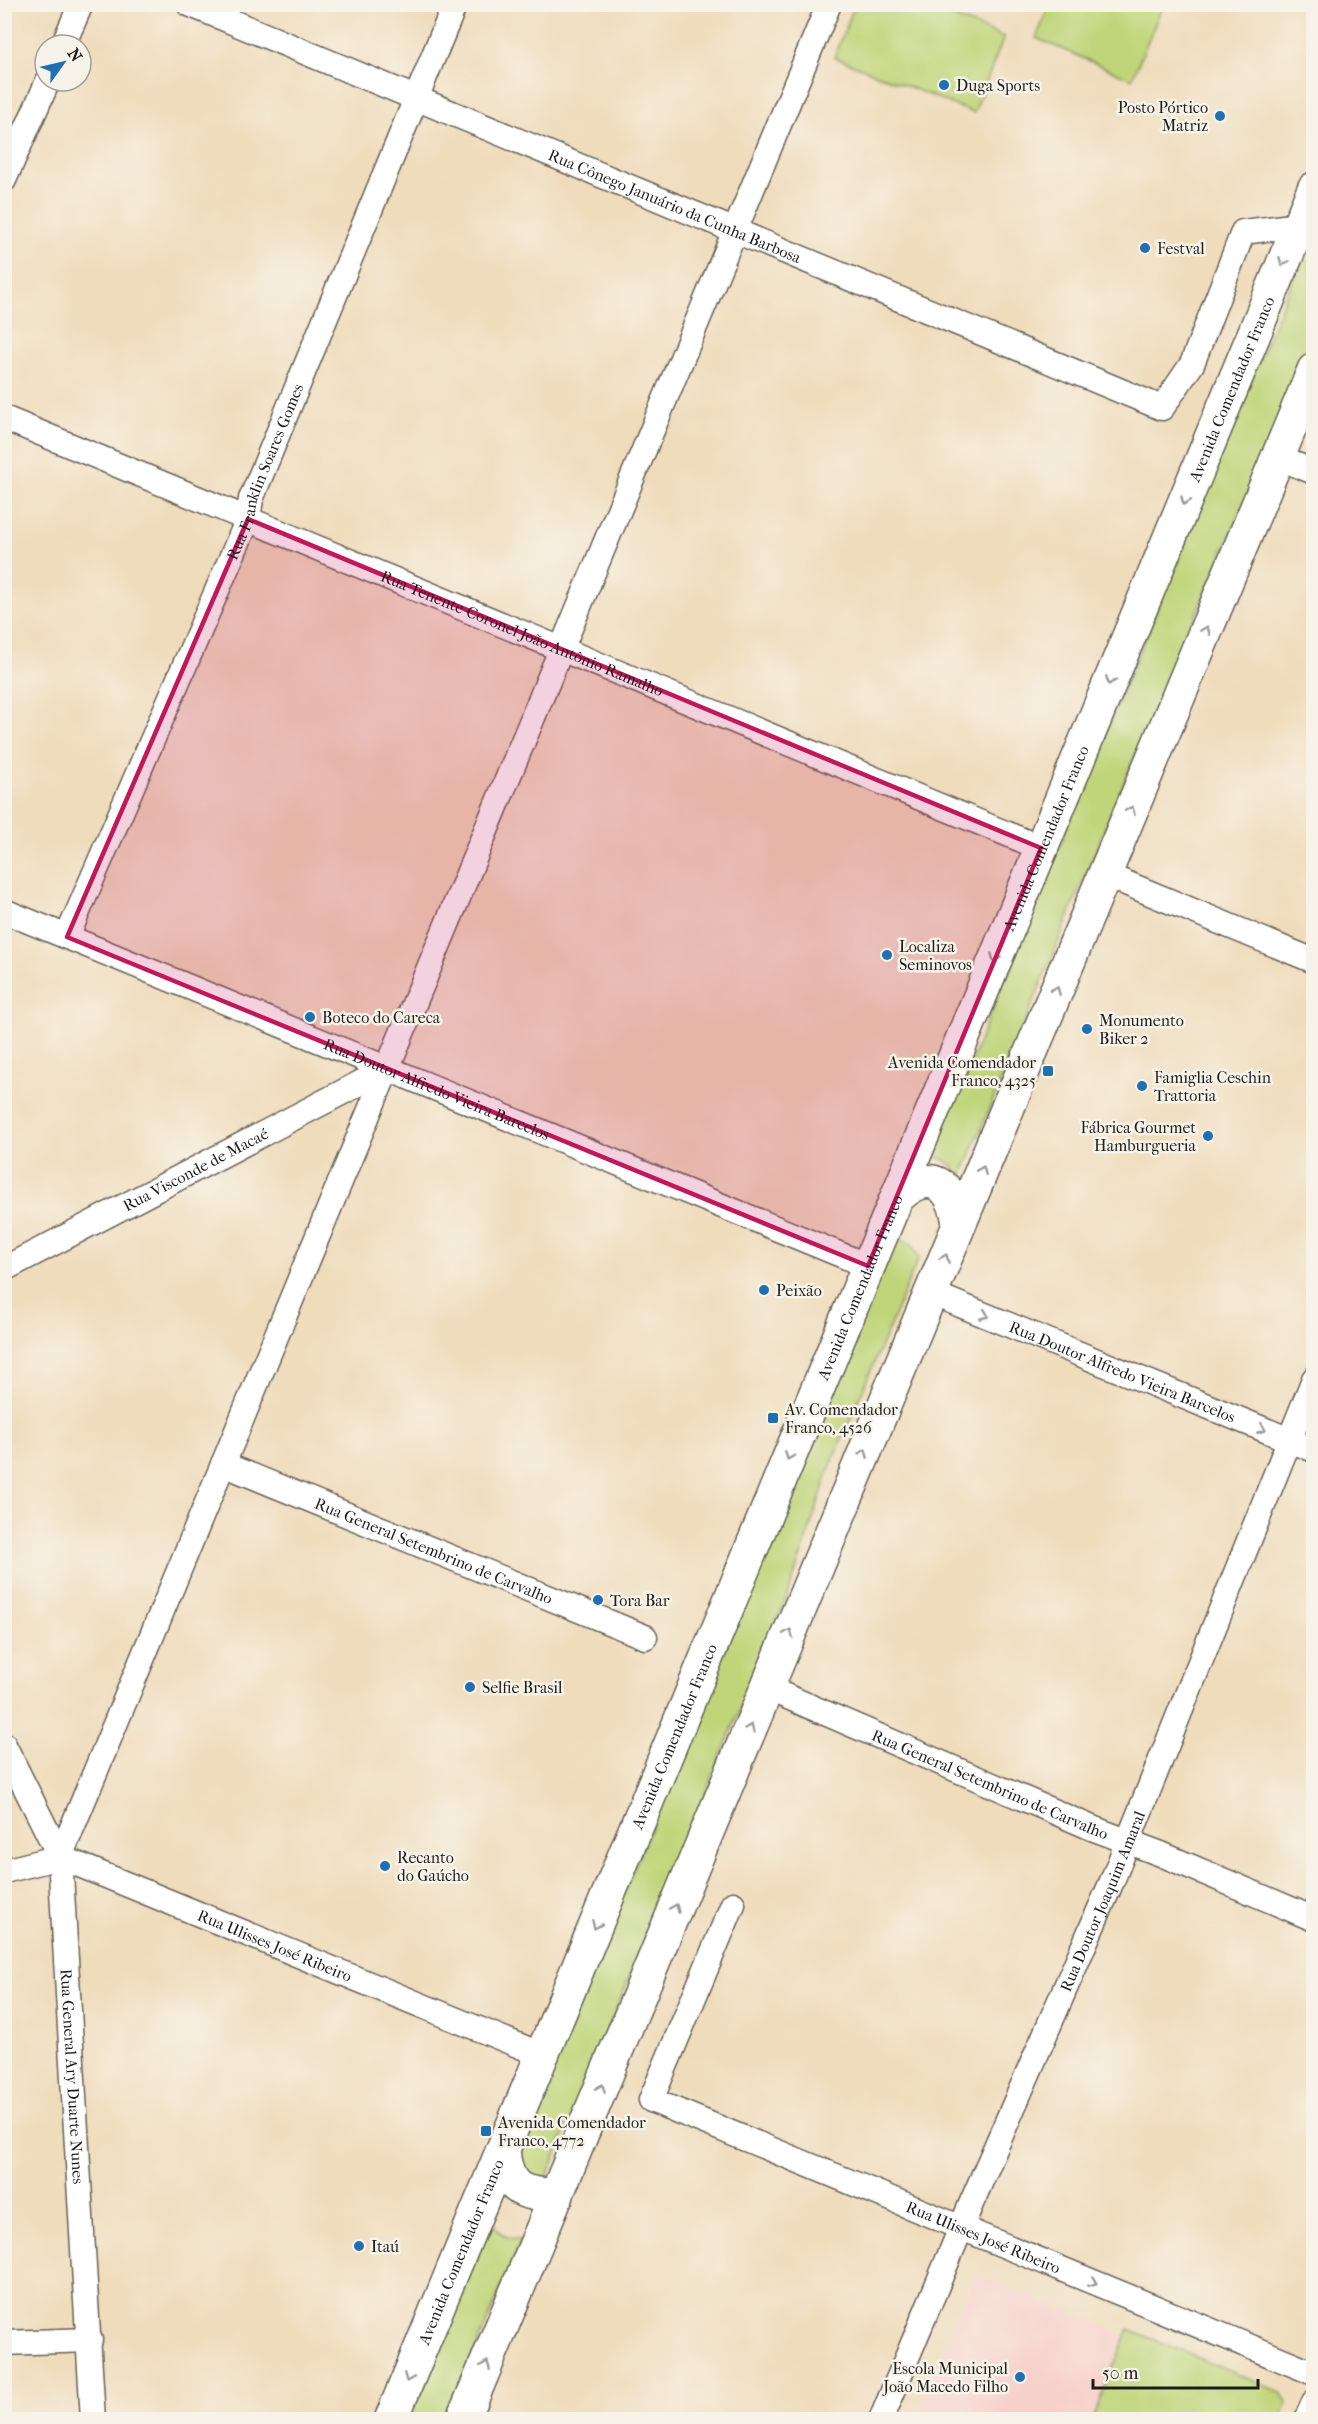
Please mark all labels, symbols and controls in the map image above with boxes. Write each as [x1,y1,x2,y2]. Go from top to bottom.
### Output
north arrow [33,33,93,93]
text: N [64,45,87,66]
place label: Duga Sports [956,76,1040,95]
marker: Duga Sports [937,78,951,92]
place label: Posto Pórtico Matriz [1118,98,1208,135]
marker: Posto Pórtico Matriz [1213,109,1227,123]
street label: Rua Cônego Januário da Cunha Barbosa [545,145,804,267]
place label: Festval [1157,239,1205,258]
marker: Festval [1138,241,1152,255]
one-way arrow [1278,256,1290,267]
street label: Avenida Comendador Franco [1185,294,1278,485]
street label: Rua Franklin Soares Gomes [223,381,308,563]
one-way arrow [1180,494,1192,505]
street label: Rua Tenente-Coronel João Antônio Ramalho [378,566,666,700]
one-way arrow [1199,625,1211,636]
one-way arrow [1105,675,1117,686]
street label: Avenida Comendador Franco [999,743,1093,935]
one-way arrow [1124,805,1136,816]
place label: Localiza Seminovos [899,937,972,974]
marker: Localiza Seminovos [880,948,894,962]
one-way arrow [990,952,1002,963]
one-way arrow [1049,985,1061,996]
place label: Boteco do Careca [322,1008,441,1027]
marker: Boteco do Careca [303,1010,317,1024]
place label: Monumento Biker 2 [1099,1011,1184,1048]
marker: Monumento Biker 2 [1080,1022,1094,1036]
street label: Rua Doutor Alfredo Vieira Barcelos [321,1034,553,1144]
place label: Avenida Comendador Franco, 4325 [887,1053,1036,1090]
marker: Avenida Comendador Franco, 4325 [1041,1064,1055,1078]
place label: Famiglia Ceschin Trattoria [1154,1068,1272,1105]
marker: Famiglia Ceschin Trattoria [1135,1079,1149,1093]
place label: Fábrica Gourmet Hamburgueria [1081,1118,1197,1155]
street label: Rua Visconde de Macaé [120,1124,272,1215]
marker: Fábrica Gourmet Hamburgueria [1201,1129,1215,1143]
one-way arrow [975,1165,987,1176]
street label: Avenida Comendador Franco [813,1192,907,1384]
one-way arrow [938,1254,950,1265]
place label: Peixão [776,1281,822,1300]
marker: Peixão [757,1283,771,1297]
one-way arrow [979,1308,990,1320]
street label: Rua Doutor Alfredo Vieira Barcelos [1007,1317,1238,1427]
place label: Av. Comendador Franco, 4526 [784,1400,898,1437]
marker: Av. Comendador Franco, 4526 [766,1411,780,1425]
one-way arrow [1256,1422,1267,1434]
one-way arrow [857,1449,869,1460]
one-way arrow [784,1450,796,1461]
street label: Rua General Setembrino de Carvalho [312,1494,555,1608]
place label: Tora Bar [610,1591,670,1610]
marker: Tora Bar [591,1593,605,1607]
one-way arrow [782,1629,794,1640]
street label: Avenida Comendador Franco [627,1641,721,1833]
place label: Selfie Brasil [482,1678,563,1697]
marker: Selfie Brasil [463,1680,477,1694]
one-way arrow [743,1724,755,1735]
street label: Rua General Setembrino de Carvalho [869,1725,1111,1843]
street label: Rua Doutor Joaquim Amaral [1056,1808,1149,1995]
place label: Recanto do Gaúcho [397,1848,469,1885]
marker: Recanto do Gaúcho [378,1859,392,1873]
one-way arrow [668,1904,680,1915]
street label: Rua Ulisses José Ribeiro [195,1906,355,1986]
one-way arrow [591,1919,603,1930]
street label: Rua General Ary Duarte Nunes [57,1968,88,2185]
one-way arrow [594,2084,606,2095]
place label: Avenida Comendador Franco, 4772 [497,2113,646,2150]
marker: Avenida Comendador Franco, 4772 [479,2124,493,2138]
street label: Avenida Comendador Franco [414,2157,508,2348]
street label: Rua Ulisses José Ribeiro [903,2197,1063,2278]
place label: Itaú [371,2237,399,2256]
marker: Itaú [352,2239,366,2253]
one-way arrow [1086,2275,1097,2287]
scale bar [1093,2352,1258,2390]
place label: Escola Municipal João Macedo Filho [881,2359,1009,2396]
one-way arrow [479,2361,491,2372]
text: 50 m [1102,2363,1139,2384]
marker: Escola Municipal João Macedo Filho [1013,2370,1027,2384]
one-way arrow [403,2372,415,2383]

